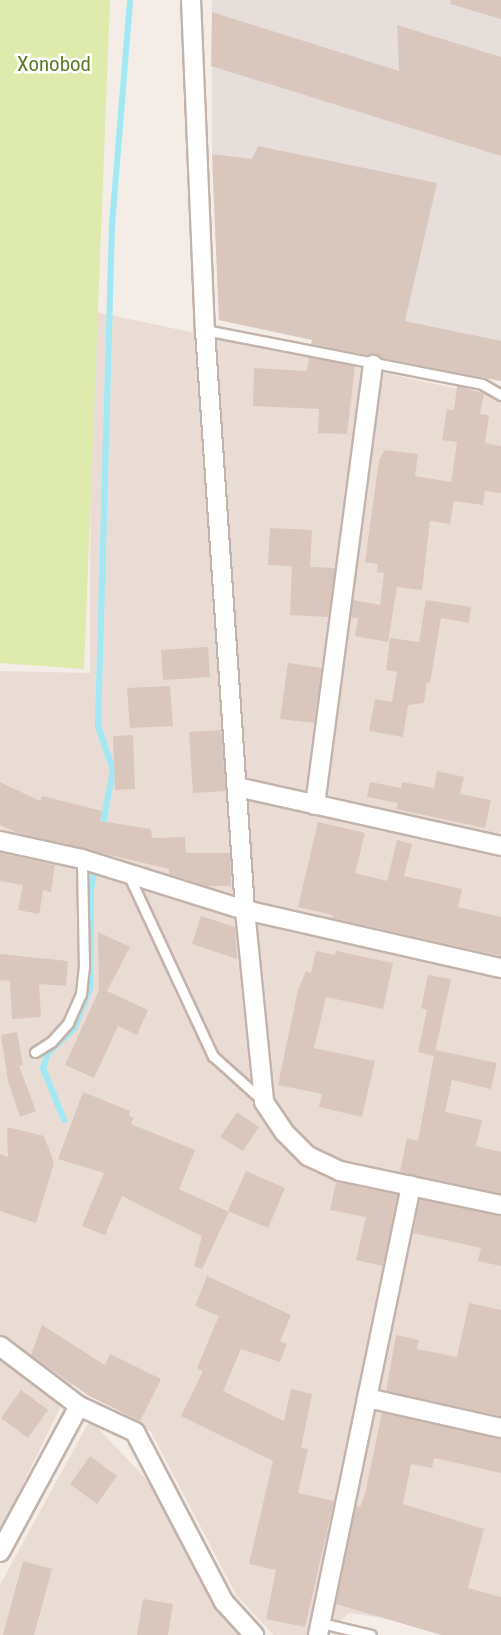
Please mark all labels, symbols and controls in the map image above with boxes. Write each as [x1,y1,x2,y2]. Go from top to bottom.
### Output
park label: Xonobod [17,51,91,77]

